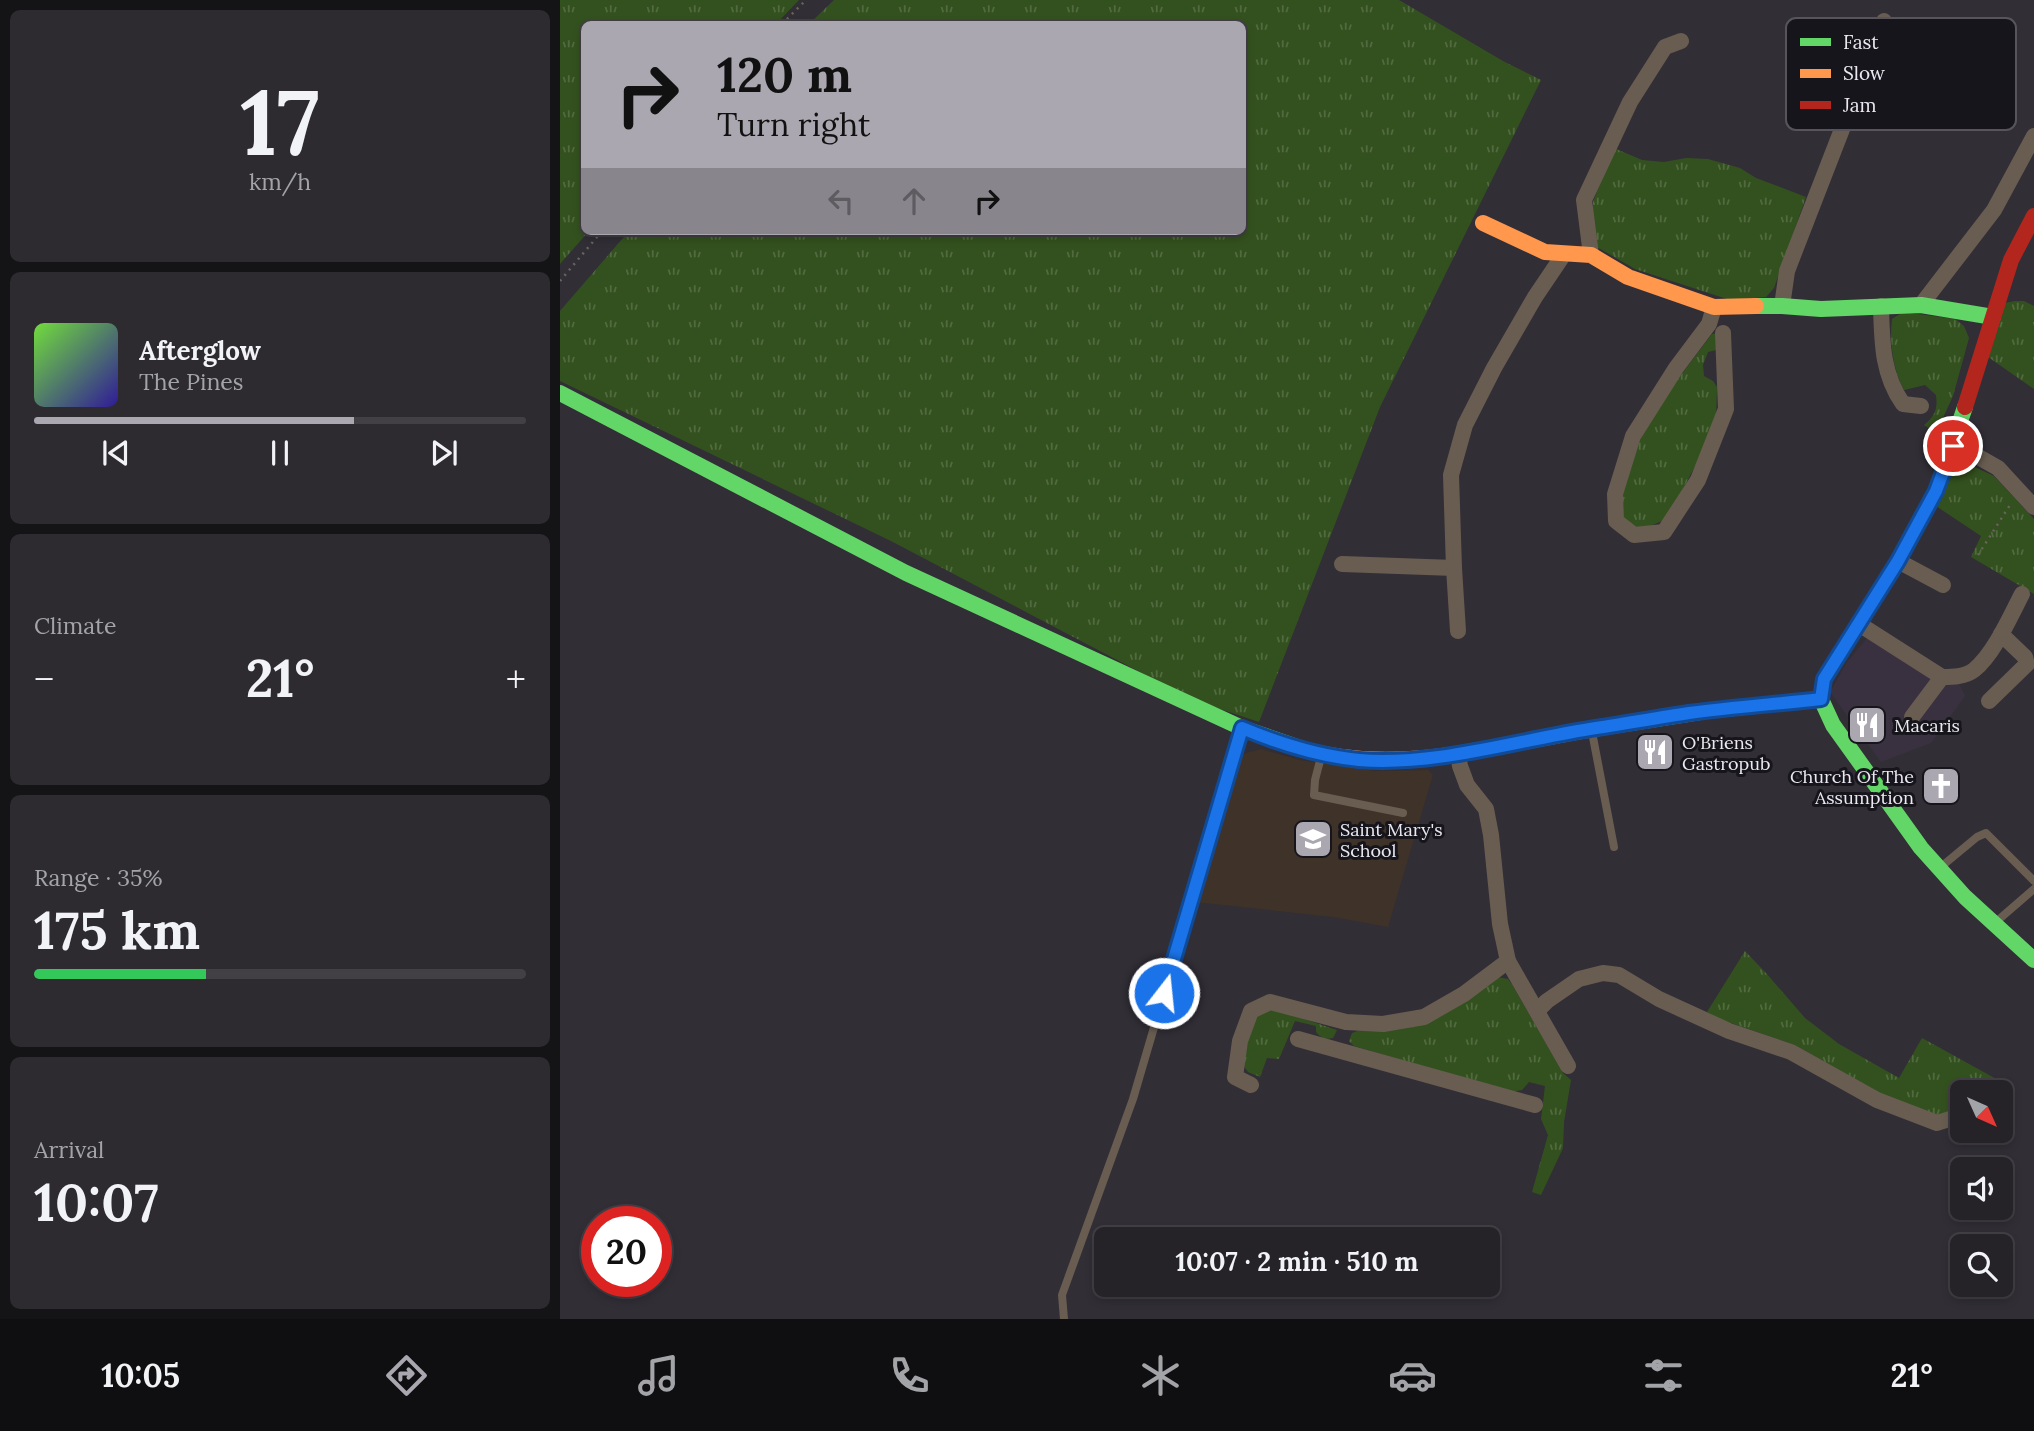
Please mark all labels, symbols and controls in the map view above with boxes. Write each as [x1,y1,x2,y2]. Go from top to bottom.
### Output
legend [1786,18,2016,130]
text: Fast [1843,30,1879,54]
text: 120 m [717,43,852,105]
icon: right [602,49,693,140]
text: Slow [1843,61,1886,85]
text: 17 [240,63,320,180]
text: Jam [1842,93,1877,117]
text: Turn right [717,104,870,145]
text: km/h [249,167,311,196]
icon: left [822,182,860,220]
icon: ahead [895,182,933,220]
icon: right [968,182,1006,220]
text: Afterglow [139,334,261,367]
text: The Pines [139,367,244,396]
pin [1923,416,1983,476]
icon: arrive [1934,427,1972,465]
icon: previous [97,434,135,472]
icon: pause [261,434,299,472]
icon: next [425,434,463,472]
text: Climate [34,611,116,640]
text: 21° [246,645,314,711]
text: − [34,655,54,703]
text: + [506,655,526,703]
restaurant icon: Macaris [1846,704,1888,746]
place label: Macaris [1894,714,1960,737]
restaurant icon: O'Briens Gastropub [1634,731,1676,773]
place label: O'Briens Gastropub [1682,731,1770,775]
place label: Church Of The Assumption [1790,765,1914,809]
church icon: Church Of The Assumption [1920,765,1962,807]
school or university icon: Saint Mary's School [1292,818,1334,860]
place label: Saint Mary's School [1340,818,1443,862]
text: Range · 35% [34,863,163,892]
text: 175 km [34,897,200,963]
position arrow [1127,956,1201,1030]
north arrow [1950,1080,2012,1143]
map controls [1950,1080,2013,1297]
text: Arrival [34,1135,104,1164]
button: sound [1950,1157,2013,1220]
text: 10:07 [34,1169,159,1235]
speed limit sign: 20 [581,1206,672,1297]
button: search [1950,1234,2013,1297]
text: 10:07 · 2 min · 510 m [1175,1245,1419,1278]
icon: directions [382,1351,431,1400]
icon: music [634,1351,683,1400]
icon: phone [885,1351,934,1400]
icon: climate [1136,1351,1185,1400]
icon: car [1388,1351,1437,1400]
icon: filters [1639,1351,1688,1400]
text: 10:05 [101,1355,180,1396]
text: 21° [1890,1355,1933,1396]

